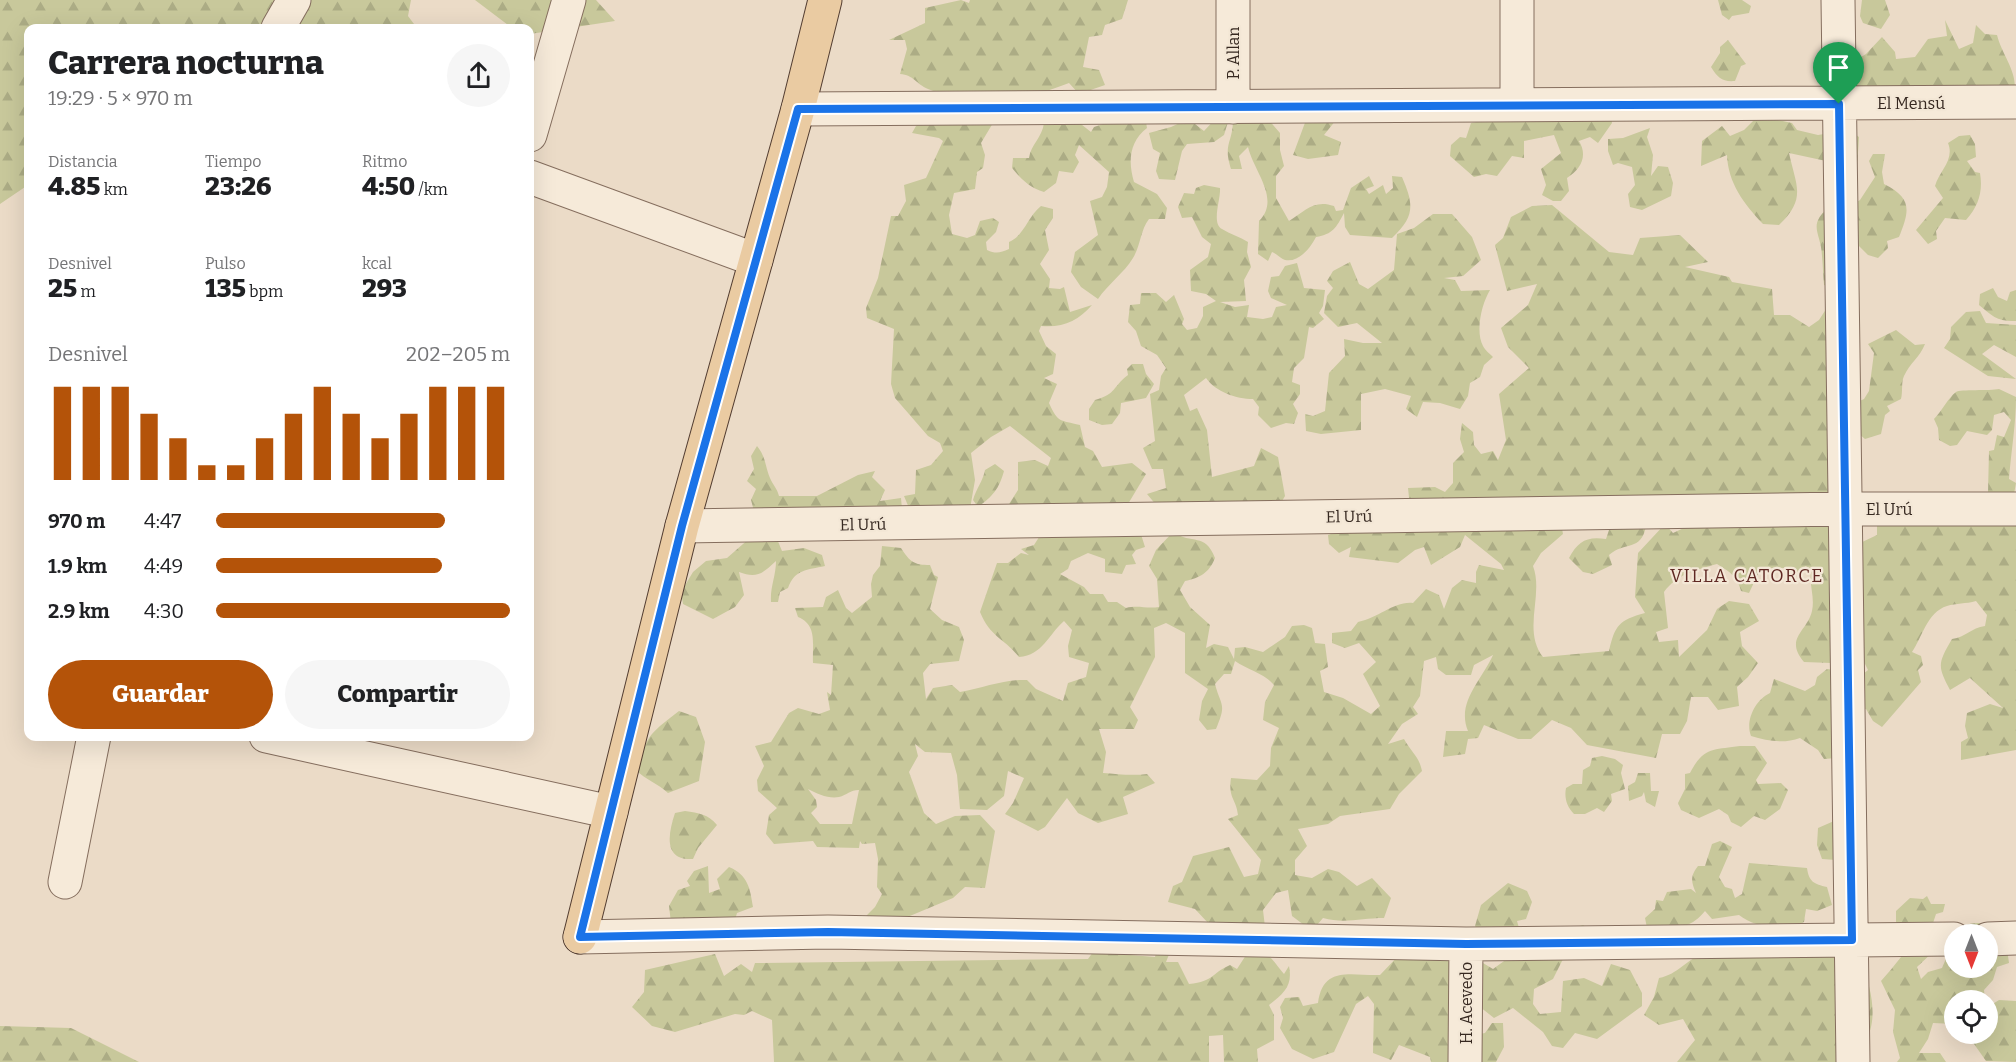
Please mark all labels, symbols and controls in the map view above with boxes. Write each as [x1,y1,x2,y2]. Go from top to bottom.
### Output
street label: P. Allan [1224,27,1243,80]
pin [1813,42,1864,104]
text: Carrera nocturna [48,43,324,83]
button: share [447,44,510,107]
icon: arrive [1822,51,1855,84]
text: 19:29 · 5 × 970 m [48,86,193,110]
street label: El Mensú [1877,94,1945,113]
text: Distancia [48,152,117,171]
text: Tiempo [205,152,262,171]
text: Ritmo [362,152,407,171]
text: 4.85 [48,171,101,202]
text: 23:26 [205,171,272,202]
text: 4:50 [362,171,415,202]
text: km [101,180,128,199]
text: /km [415,180,448,199]
text: Desnivel [48,254,112,273]
text: Pulso [205,254,246,273]
text: kcal [362,254,392,273]
text: 25 [48,273,77,304]
text: 135 [205,273,246,304]
text: 293 [362,273,407,304]
text: m [77,282,96,301]
text: bpm [246,282,283,301]
text: Desnivel [48,342,128,366]
text: 202–205 m [406,342,510,366]
street label: El Urú [1866,500,1912,519]
street label: El Urú [1326,507,1373,526]
text: 970 m [48,509,105,533]
text: 4:47 [144,509,181,533]
street label: El Urú [840,515,887,534]
text: 1.9 km [48,554,107,578]
text: 4:49 [144,554,183,578]
district label: VILLA CATORCE [1670,565,1824,587]
text: 2.9 km [48,599,110,623]
text: 4:30 [144,599,184,623]
button: Guardar [48,660,273,729]
button: Compartir [285,660,510,729]
north arrow [1944,924,1998,978]
map controls [1944,924,1998,1044]
street label: H. Acevedo [1457,962,1476,1044]
button: locate [1944,990,1998,1044]

